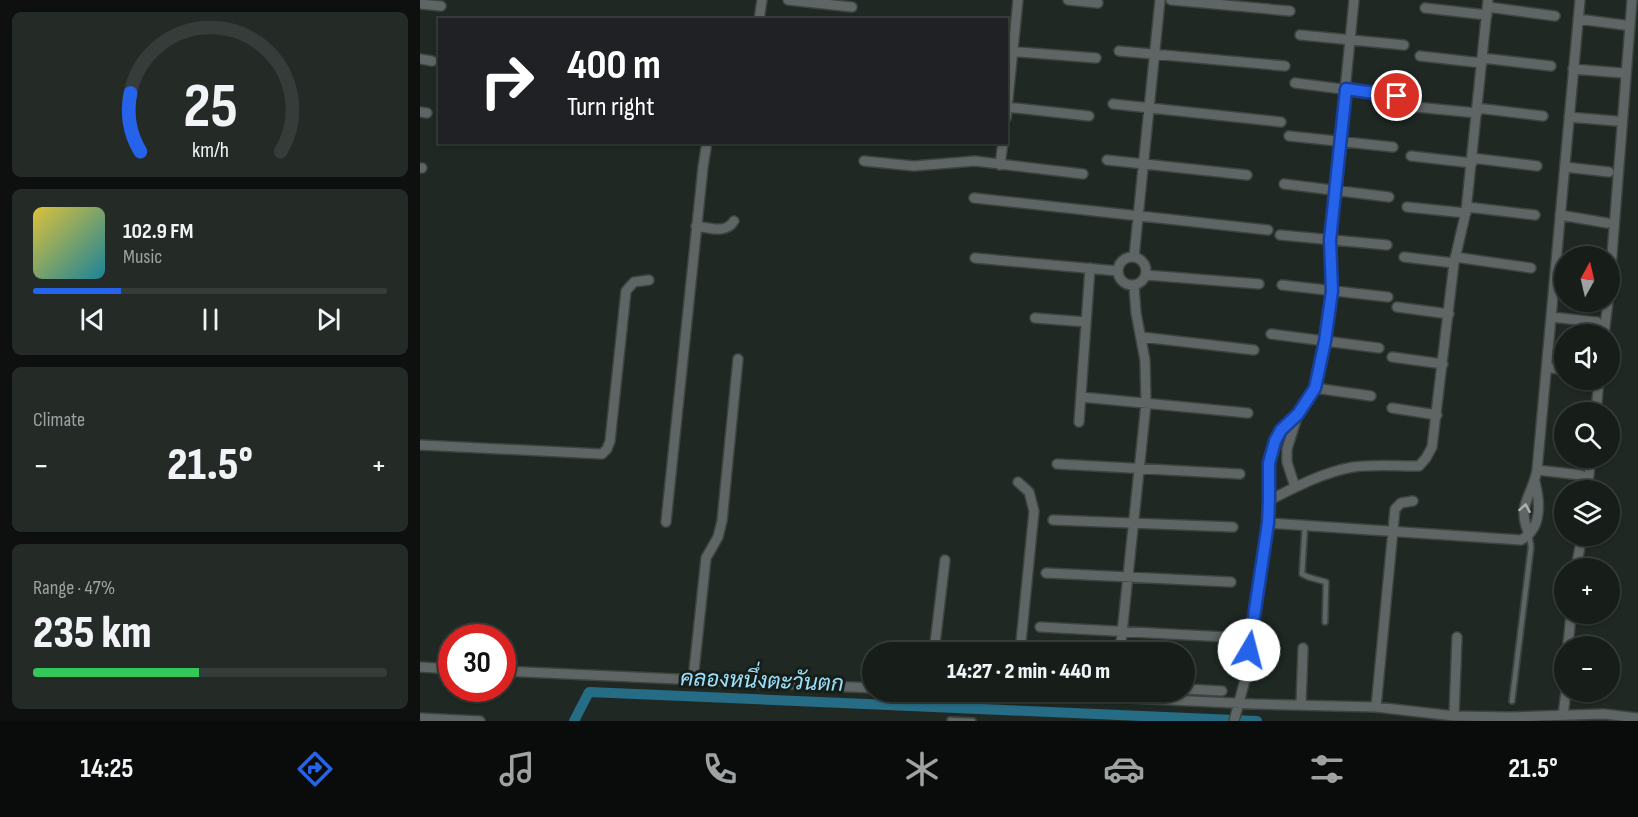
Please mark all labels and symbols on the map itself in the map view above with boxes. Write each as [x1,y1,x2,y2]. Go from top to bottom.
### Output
pin [1371,70,1422,121]
north arrow [1554,246,1620,312]
one-way arrow [1519,503,1531,512]
position arrow [1217,618,1281,682]
speed limit sign: 30 [438,624,516,702]
water label: คลองหนึ่งตะวันตก [680,658,844,698]

